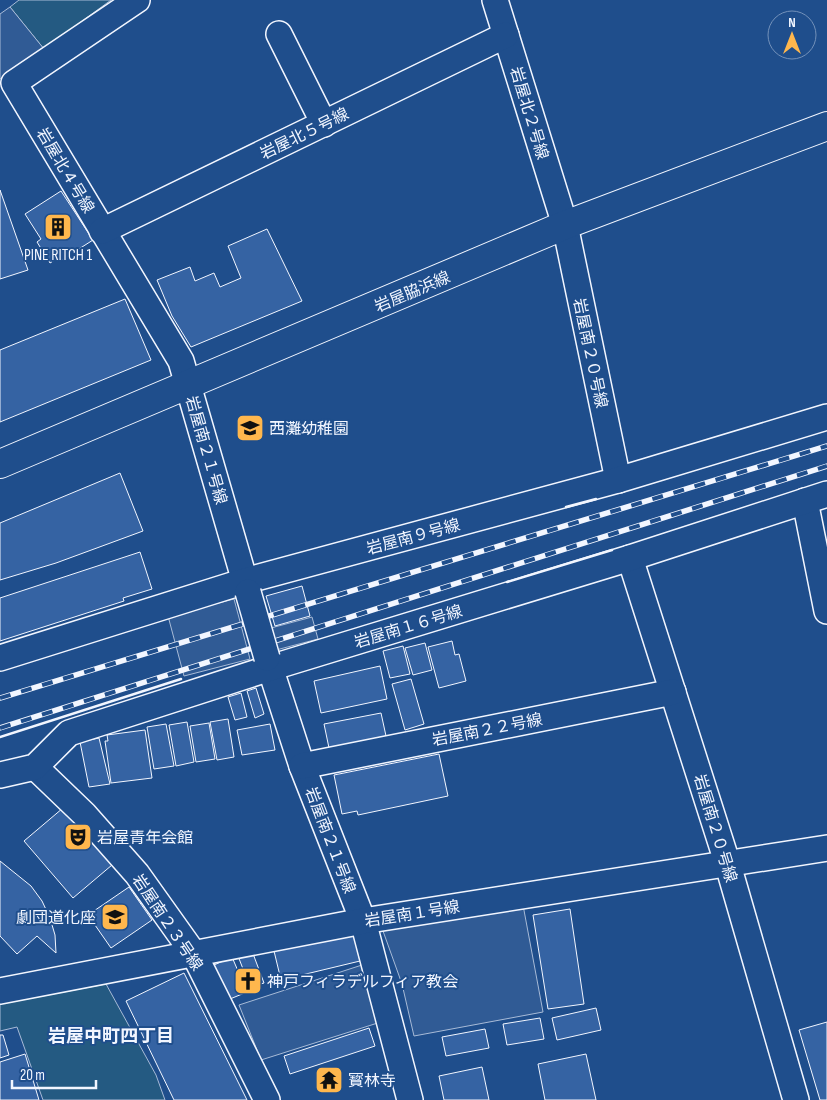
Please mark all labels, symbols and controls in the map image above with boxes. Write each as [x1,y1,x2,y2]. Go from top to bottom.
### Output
north arrow [767,10,817,60]
text: N [788,14,796,31]
street label: 岩屋北２号線 [505,65,552,162]
street label: 岩屋北５号線 [257,105,352,164]
street label: 岩屋北４号線 [32,125,98,217]
building icon: PINE RITCH 1 [43,212,73,242]
place label: PINE RITCH 1 [24,246,92,265]
street label: 岩屋脇浜線 [372,268,453,317]
street label: 岩屋南２０号線 [569,297,610,410]
street label: 岩屋南２１号線 [181,394,230,507]
school or university icon: 西灘幼稚園 [235,413,265,443]
place label: 西灘幼稚園 [269,420,349,439]
street label: 岩屋南９号線 [365,516,462,559]
street label: 岩屋南１６号線 [352,602,465,653]
street label: 岩屋南２２号線 [430,710,544,750]
street label: 岩屋南２０号線 [689,772,740,885]
street label: 岩屋南２１号線 [301,785,359,896]
theatre icon: 岩屋青年会館 [63,822,93,852]
place label: 岩屋青年会館 [97,829,193,848]
street label: 岩屋南２３号線 [128,871,206,975]
street label: 岩屋南１号線 [363,898,461,931]
school or university icon: 劇団道化座 [100,902,130,932]
place label: 劇団道化座 [16,909,96,928]
church icon: 神戸フィラデルフィア教会 [233,966,263,996]
place label: 神戸フィラデルフィア教会 [267,973,458,992]
district label: 岩屋中町四丁目 [48,1026,174,1047]
scale bar [12,1058,96,1090]
temple icon: 寳林寺 [314,1065,344,1095]
text: 20 m [20,1066,45,1085]
place label: 寳林寺 [348,1072,396,1091]

